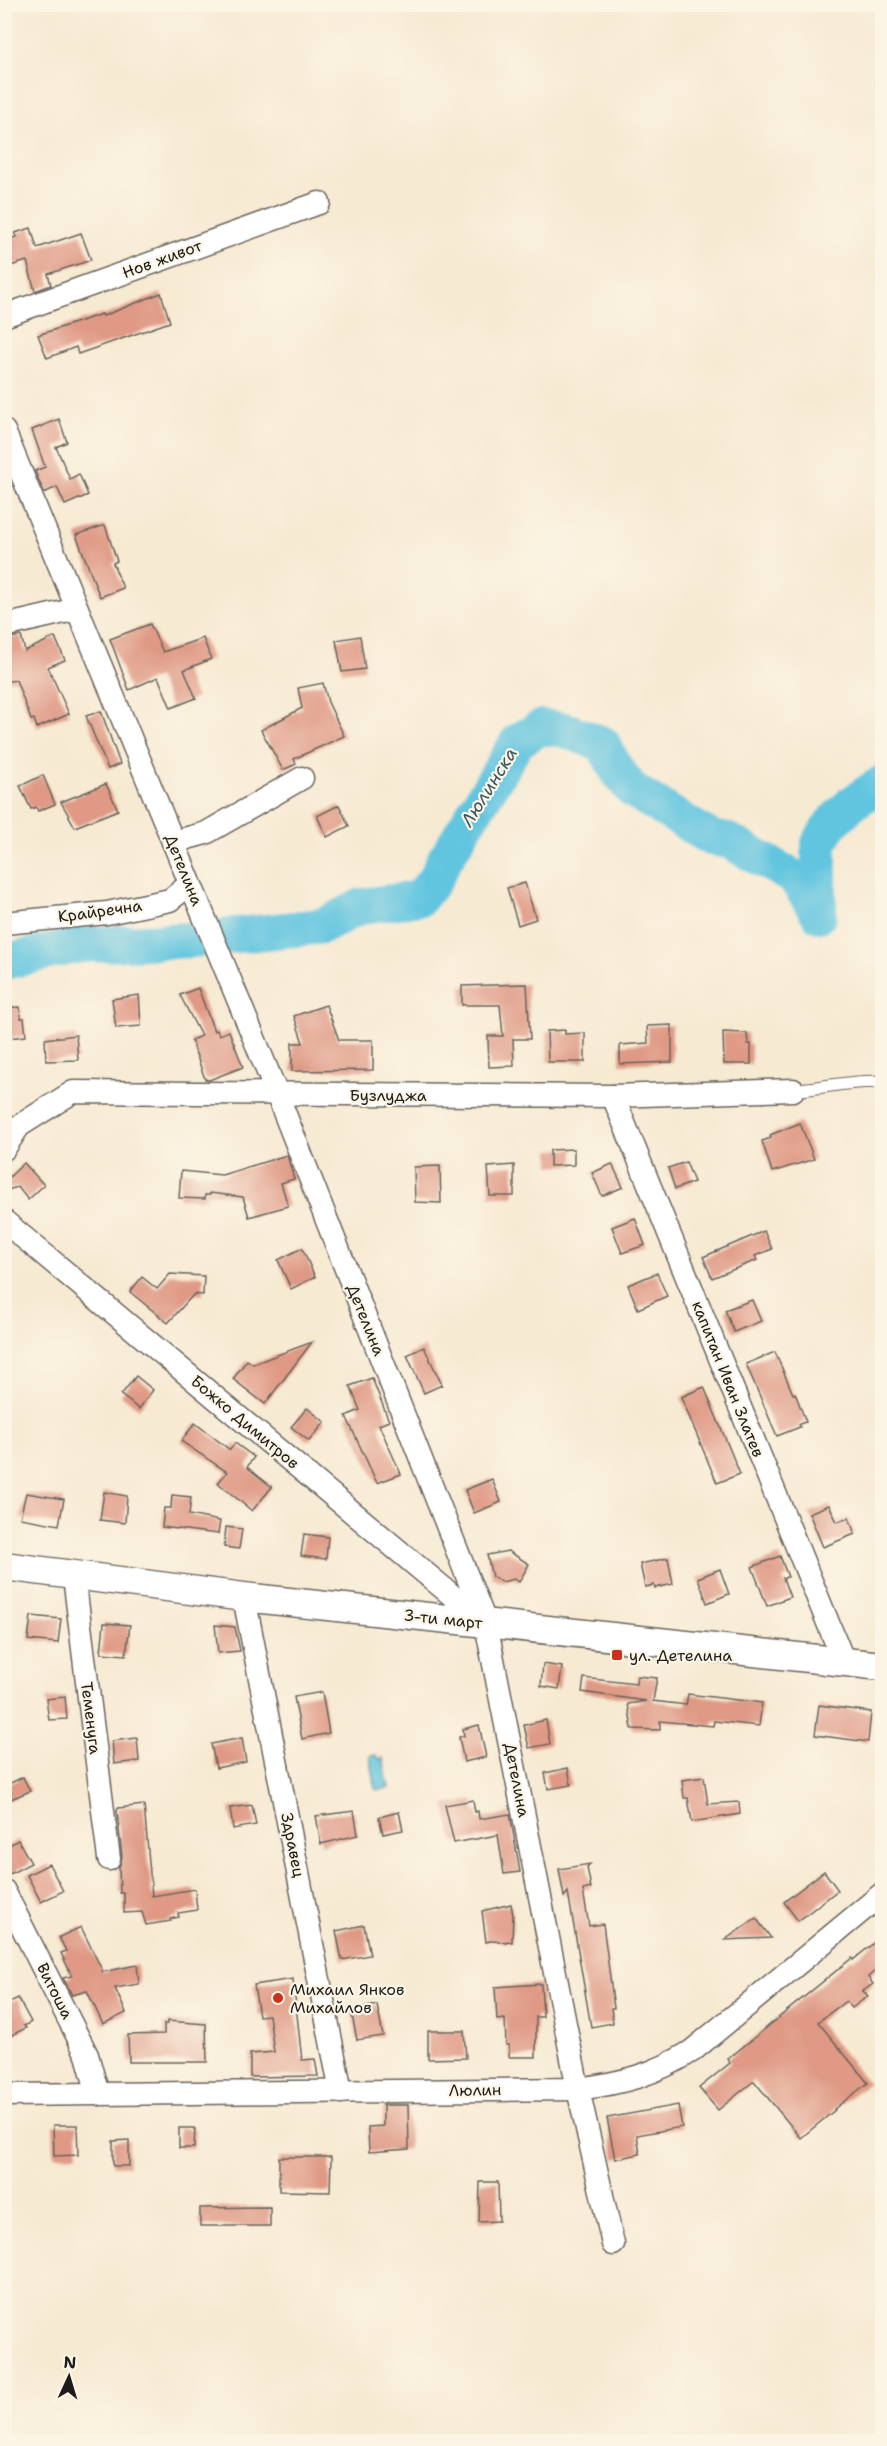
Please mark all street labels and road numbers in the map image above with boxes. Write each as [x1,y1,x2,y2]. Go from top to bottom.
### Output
street label: Нов живот [119,235,206,283]
street label: Детелина [160,831,208,909]
street label: Крайречна [57,895,143,927]
street label: Бузлуджа [349,1085,427,1106]
street label: Детелина [342,1281,390,1359]
street label: капитан Иван Златев [687,1298,769,1460]
street label: Божко Димитров [186,1371,304,1473]
street label: 3-ти март [402,1604,484,1634]
street label: Теменуга [76,1680,106,1756]
street label: Детелина [499,1741,535,1819]
street label: Здравец [276,1811,310,1879]
street label: Витоша [32,1959,78,2023]
street label: Люлин [449,2079,501,2101]

